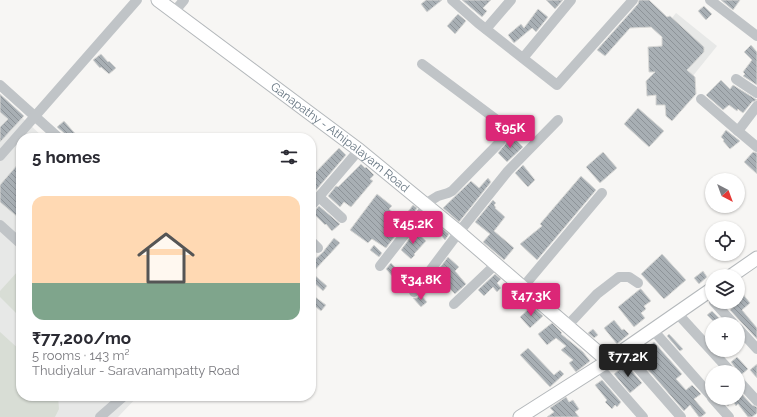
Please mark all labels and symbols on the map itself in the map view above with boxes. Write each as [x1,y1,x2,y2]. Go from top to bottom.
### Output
street label: Ganapathy - Athipalayam Road [268,79,412,195]
pin: ₹95K [486,115,534,149]
north arrow [705,173,745,213]
pin: ₹45.2K [380,211,446,245]
pin: ₹34.8K [388,267,454,301]
pin: ₹47.3K [498,283,564,317]
pin: ₹77.2K [595,344,661,378]

